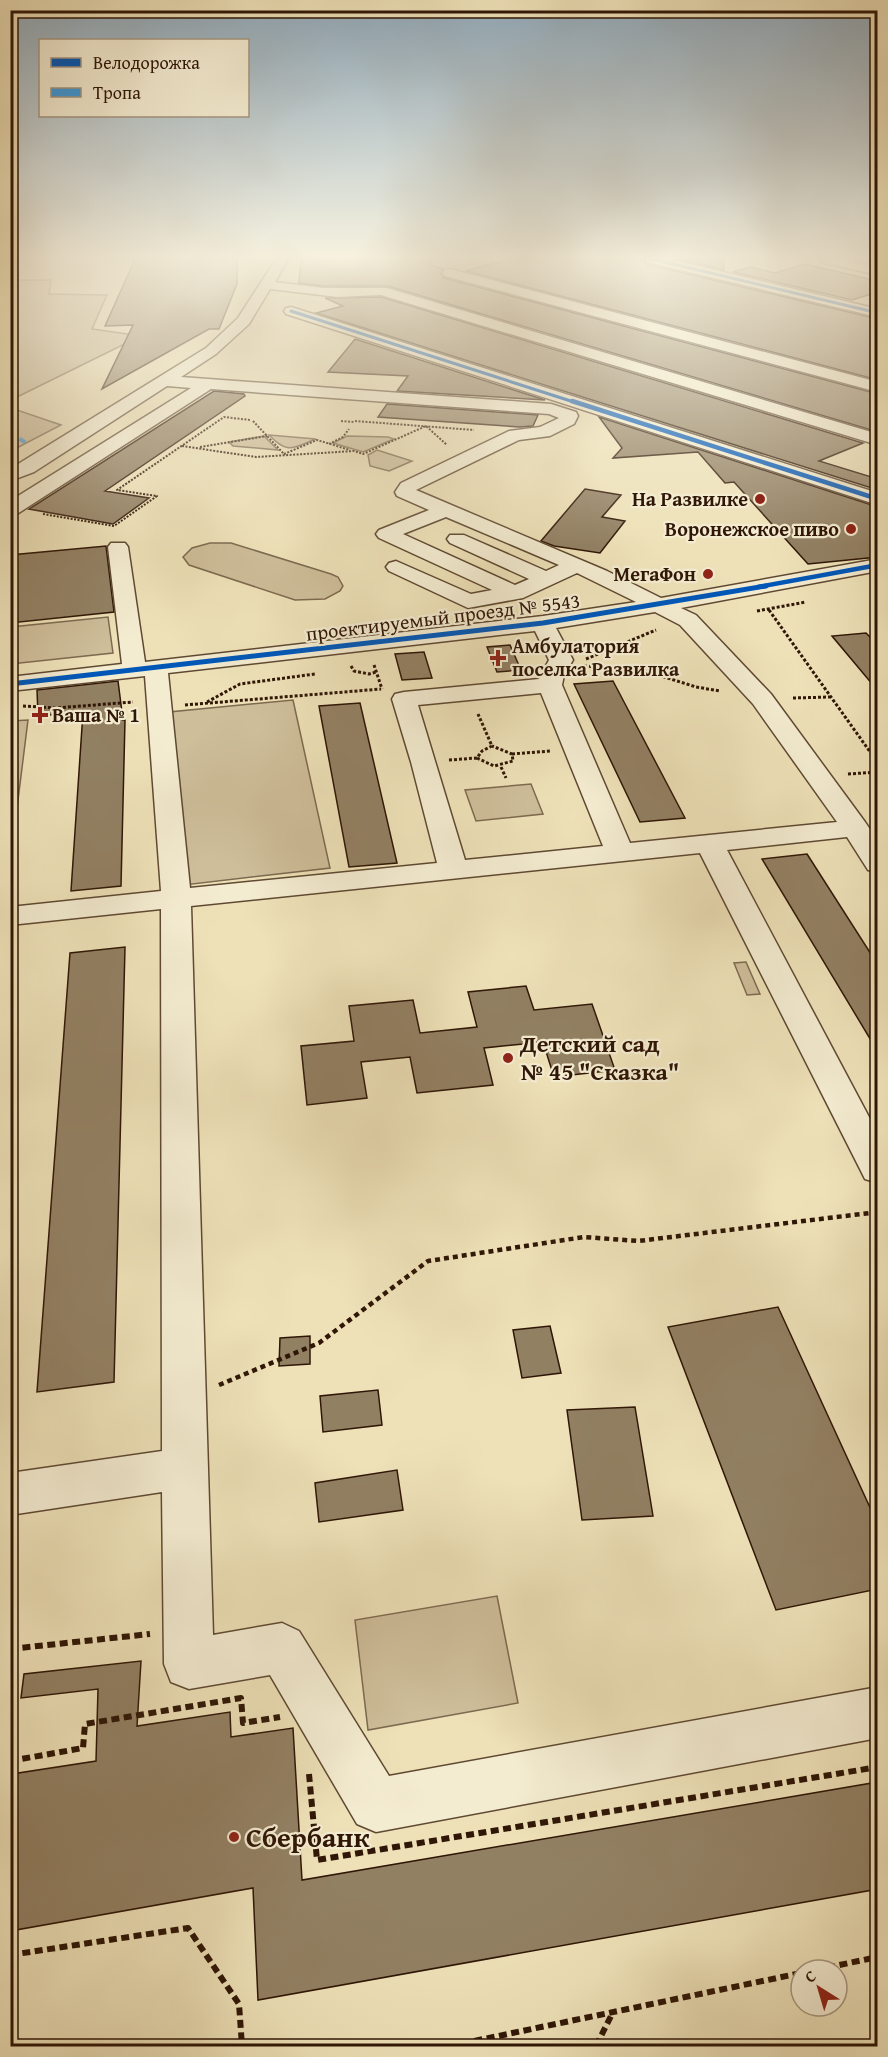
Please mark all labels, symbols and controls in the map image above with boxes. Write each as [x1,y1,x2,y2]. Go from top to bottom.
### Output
legend [39,39,249,117]
text: Велодорожка [93,49,200,76]
text: Тропа [93,79,141,106]
place label: На Развилке [632,484,748,513]
marker: На Развилке [753,492,767,506]
place label: Воронежское пиво [665,514,839,543]
marker: Воронежское пиво [844,522,858,536]
place label: МегаФон [614,559,696,588]
marker: МегаФон [701,567,715,581]
street label: проектируемый проезд № 5543 [304,585,582,648]
place label: Амбулатория поселка Развилка [512,631,680,683]
marker: Амбулатория поселка Развилка [489,649,507,667]
place label: Ваша № 1 [52,700,140,729]
marker: Ваша № 1 [33,708,47,722]
place label: Детский сад № 45 "Сказка" [519,1026,679,1089]
marker: Детский сад № 45 "Сказка" [501,1051,515,1065]
place label: Сбербанк [246,1816,370,1857]
marker: Сбербанк [227,1830,241,1844]
north arrow [789,1958,849,2018]
text: С [799,1964,821,1988]

